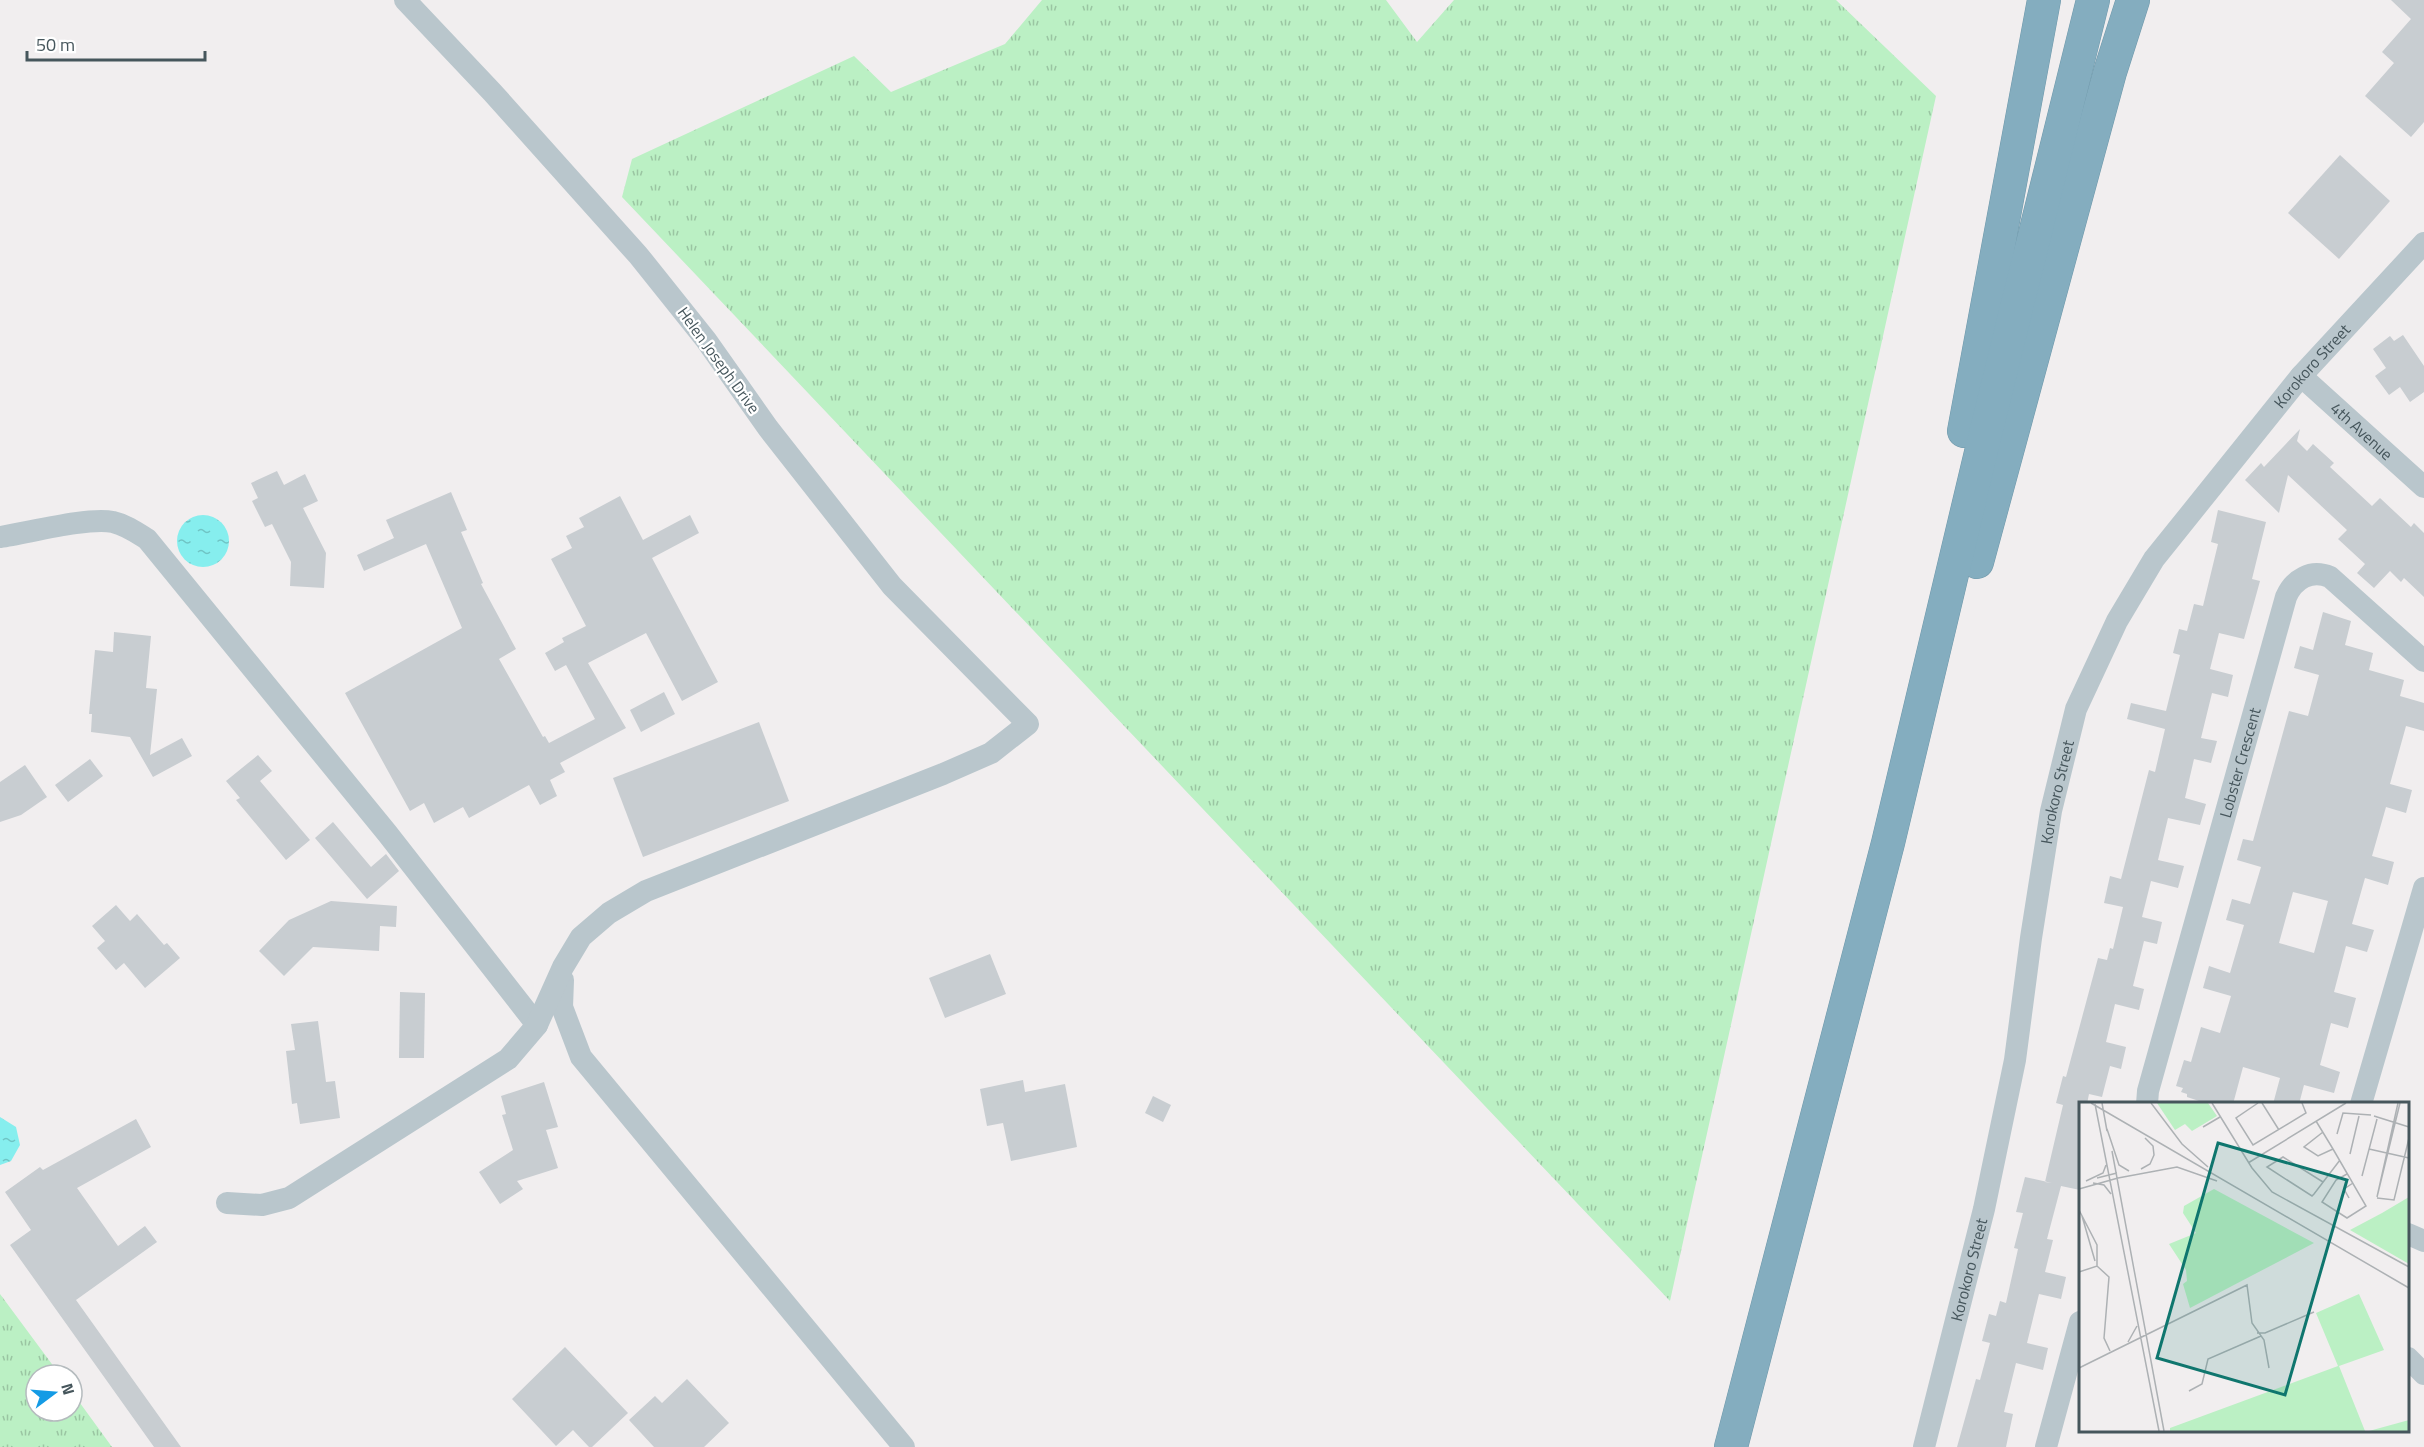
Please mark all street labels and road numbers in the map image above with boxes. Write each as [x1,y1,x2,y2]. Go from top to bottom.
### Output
street label: Helen Joseph Drive [672,302,766,418]
street label: Korokoro Street [2268,318,2356,413]
street label: 4th Avenue [2325,396,2398,466]
street label: Lobster Crescent [2213,704,2267,820]
street label: Korokoro Street [2034,737,2080,846]
street label: Korokoro Street [1944,1215,1993,1324]

